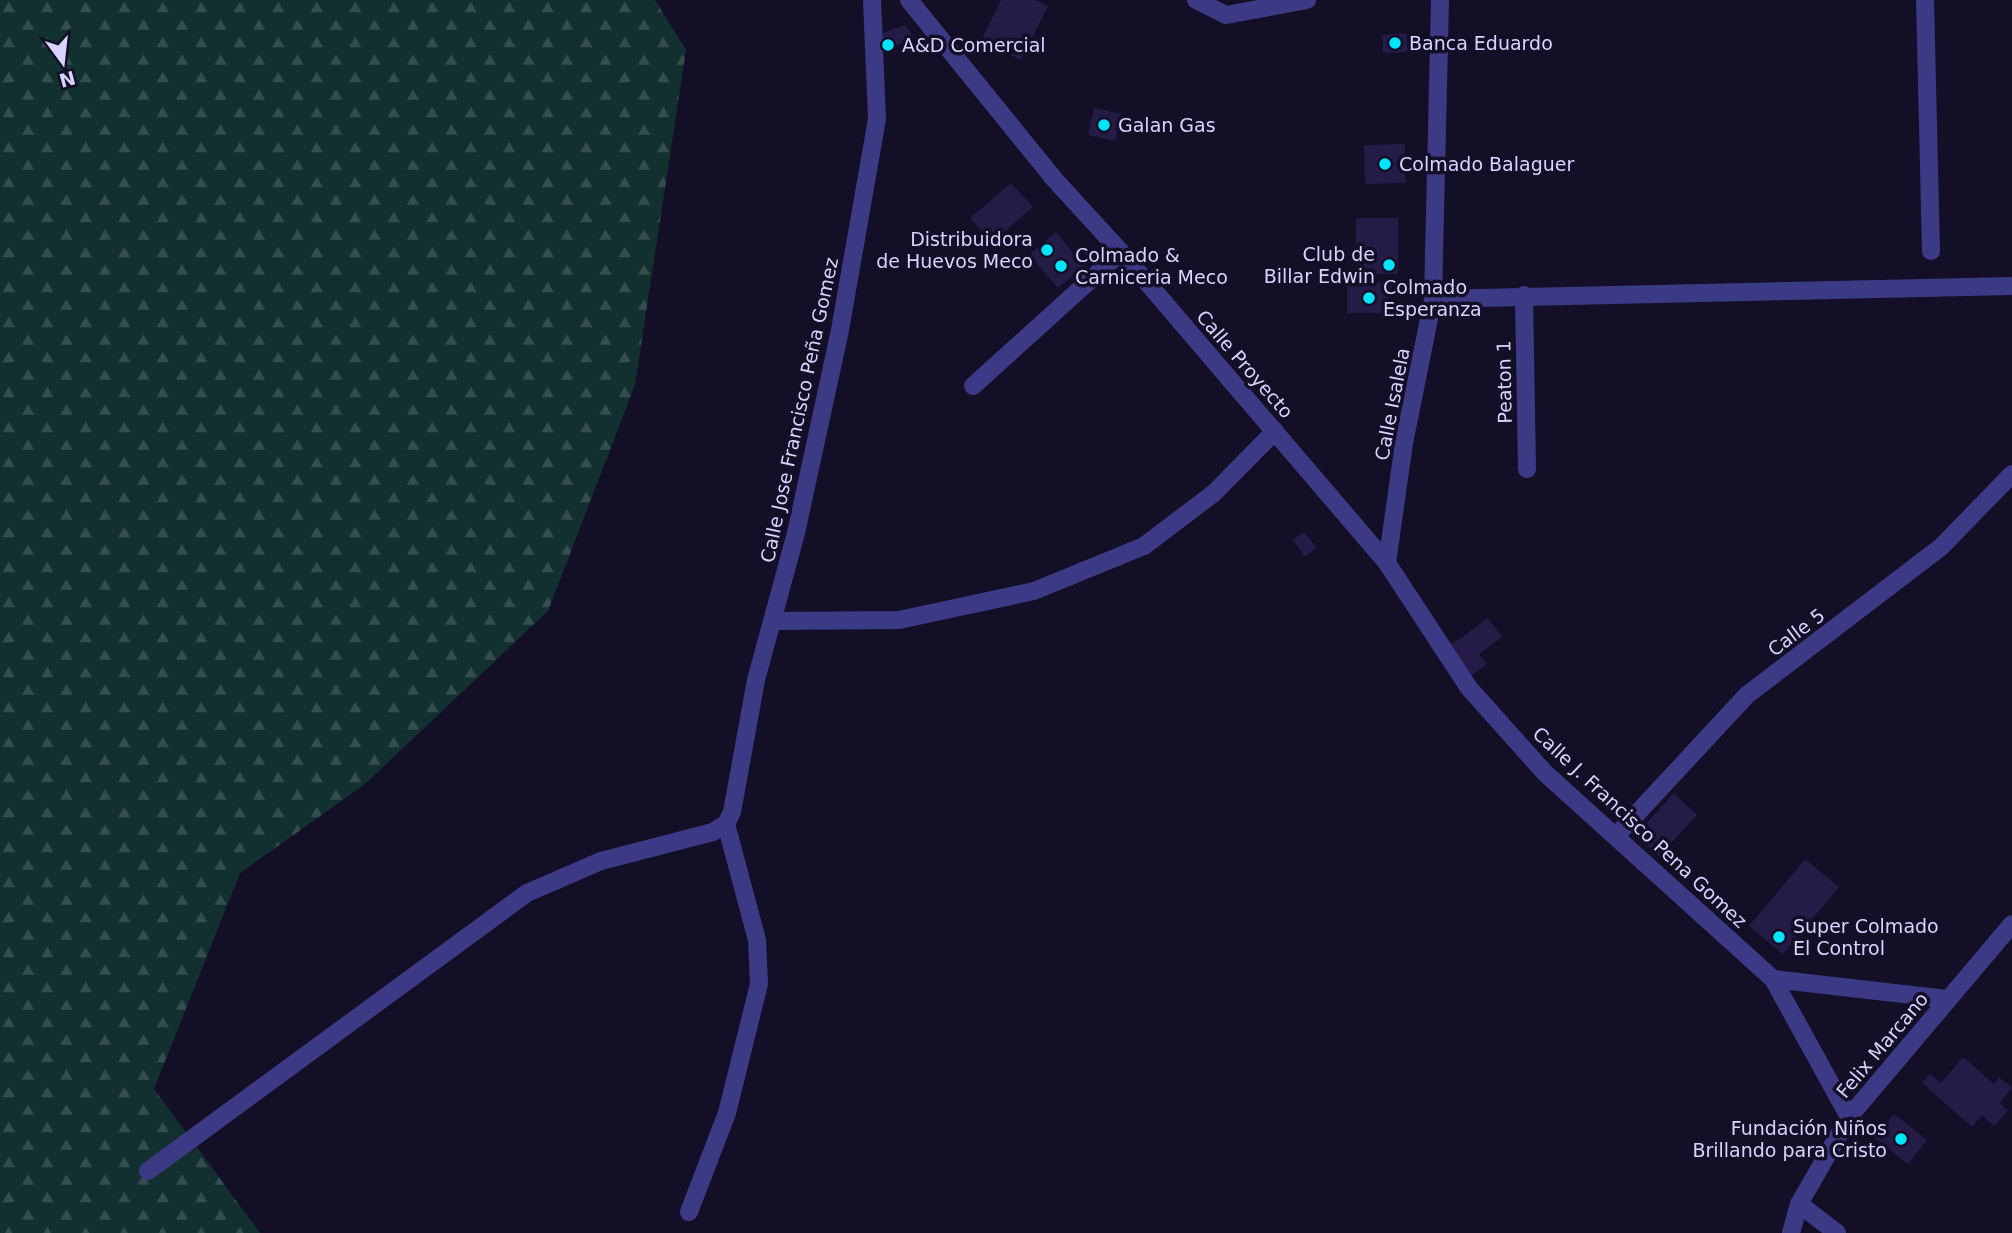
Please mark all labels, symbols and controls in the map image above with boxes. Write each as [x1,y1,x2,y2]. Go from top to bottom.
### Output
north arrow [28,28,98,98]
place label: Banca Eduardo [1409,32,1553,54]
place label: A&D Comercial [902,34,1046,56]
marker: Banca Eduardo [1387,35,1403,51]
marker: A&D Comercial [880,37,896,53]
text: N [57,67,78,92]
place label: Galan Gas [1118,114,1216,136]
marker: Galan Gas [1096,117,1112,133]
place label: Colmado Balaguer [1399,153,1574,175]
marker: Colmado Balaguer [1377,156,1393,172]
place label: Distribuidora de Huevos Meco [876,228,1033,272]
marker: Distribuidora de Huevos Meco [1039,242,1055,258]
place label: Club de Billar Edwin [1264,243,1375,287]
place label: Colmado & Carniceria Meco [1075,244,1228,288]
street label: Calle Jose Francisco Peña Gomez [756,255,842,565]
marker: Club de Billar Edwin [1381,257,1397,273]
marker: Colmado & Carniceria Meco [1053,258,1069,274]
place label: Colmado Esperanza [1383,276,1482,320]
marker: Colmado Esperanza [1361,290,1377,306]
street label: Calle Proyecto [1192,306,1298,422]
street label: Peaton 1 [1492,340,1516,424]
street label: Calle Isalela [1370,346,1414,462]
street label: Calle 5 [1763,604,1829,660]
street label: Calle J. Francisco Pena Gomez [1529,722,1752,932]
place label: Super Colmado El Control [1793,915,1939,959]
marker: Super Colmado El Control [1771,929,1787,945]
street label: Felix Marcano [1832,988,1932,1102]
place label: Fundación Niños Brillando para Cristo [1692,1117,1887,1161]
marker: Fundación Niños Brillando para Cristo [1893,1131,1909,1147]

